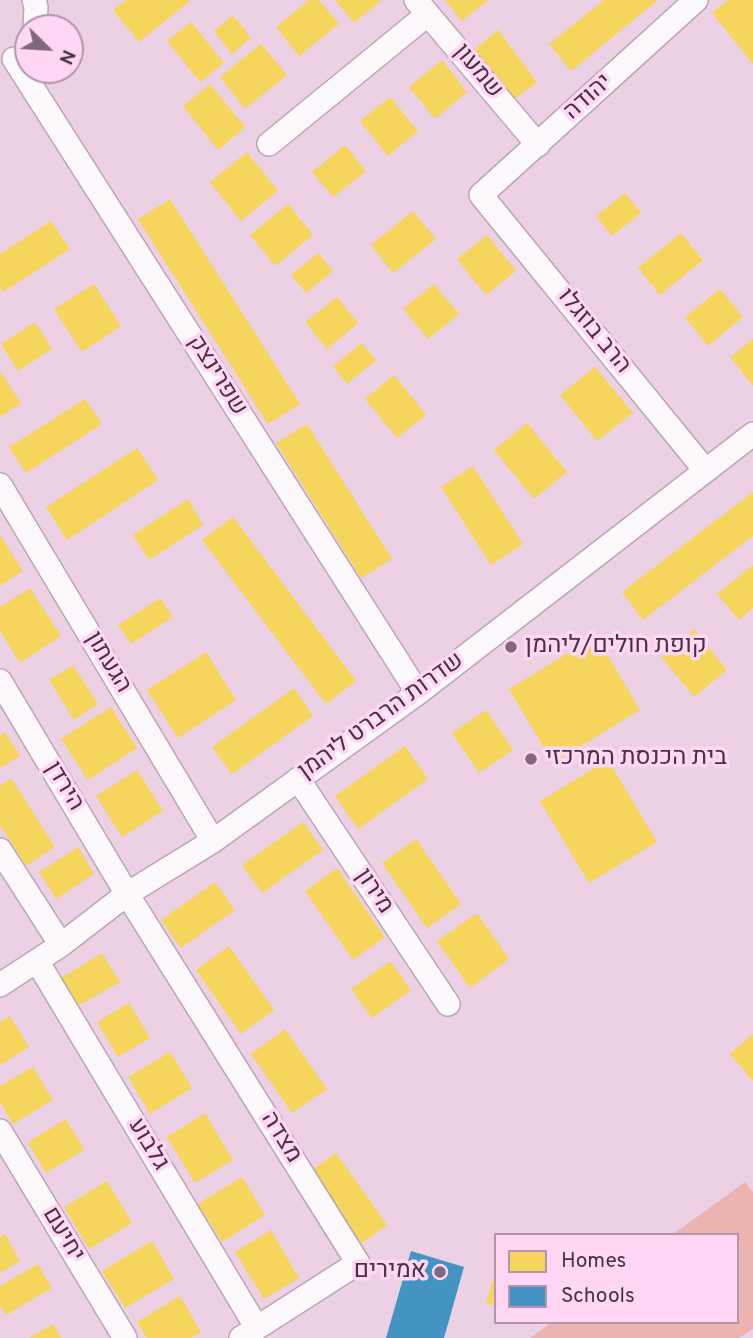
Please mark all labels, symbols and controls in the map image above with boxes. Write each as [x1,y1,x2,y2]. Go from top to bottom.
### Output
north arrow [14,14,84,84]
street label: שמעון [446,39,508,105]
text: N [53,46,80,68]
street label: יהודה [559,69,619,127]
street label: הרב בוזגלו [550,284,636,380]
street label: שפרינצק [180,330,252,422]
street label: הגעתון [78,627,136,699]
place label: קופת חולים/ליהמן [525,633,707,661]
marker: קופת חולים/ליהמן [503,639,519,655]
street label: שדרות הרברט ליהמן [294,647,470,787]
place label: בית הכנסת המרכזי [545,745,727,773]
marker: בית הכנסת המרכזי [523,751,539,767]
street label: הירדן [37,757,89,817]
street label: מירון [348,864,398,920]
street label: מצדה [253,1107,307,1169]
street label: גלבוע [120,1114,174,1176]
street label: יחיעם [35,1203,89,1267]
legend [494,1233,739,1324]
text: Homes [561,1248,626,1275]
place label: אמירים [354,1258,426,1286]
marker: אמירים [432,1264,448,1280]
text: Schools [561,1283,635,1310]

